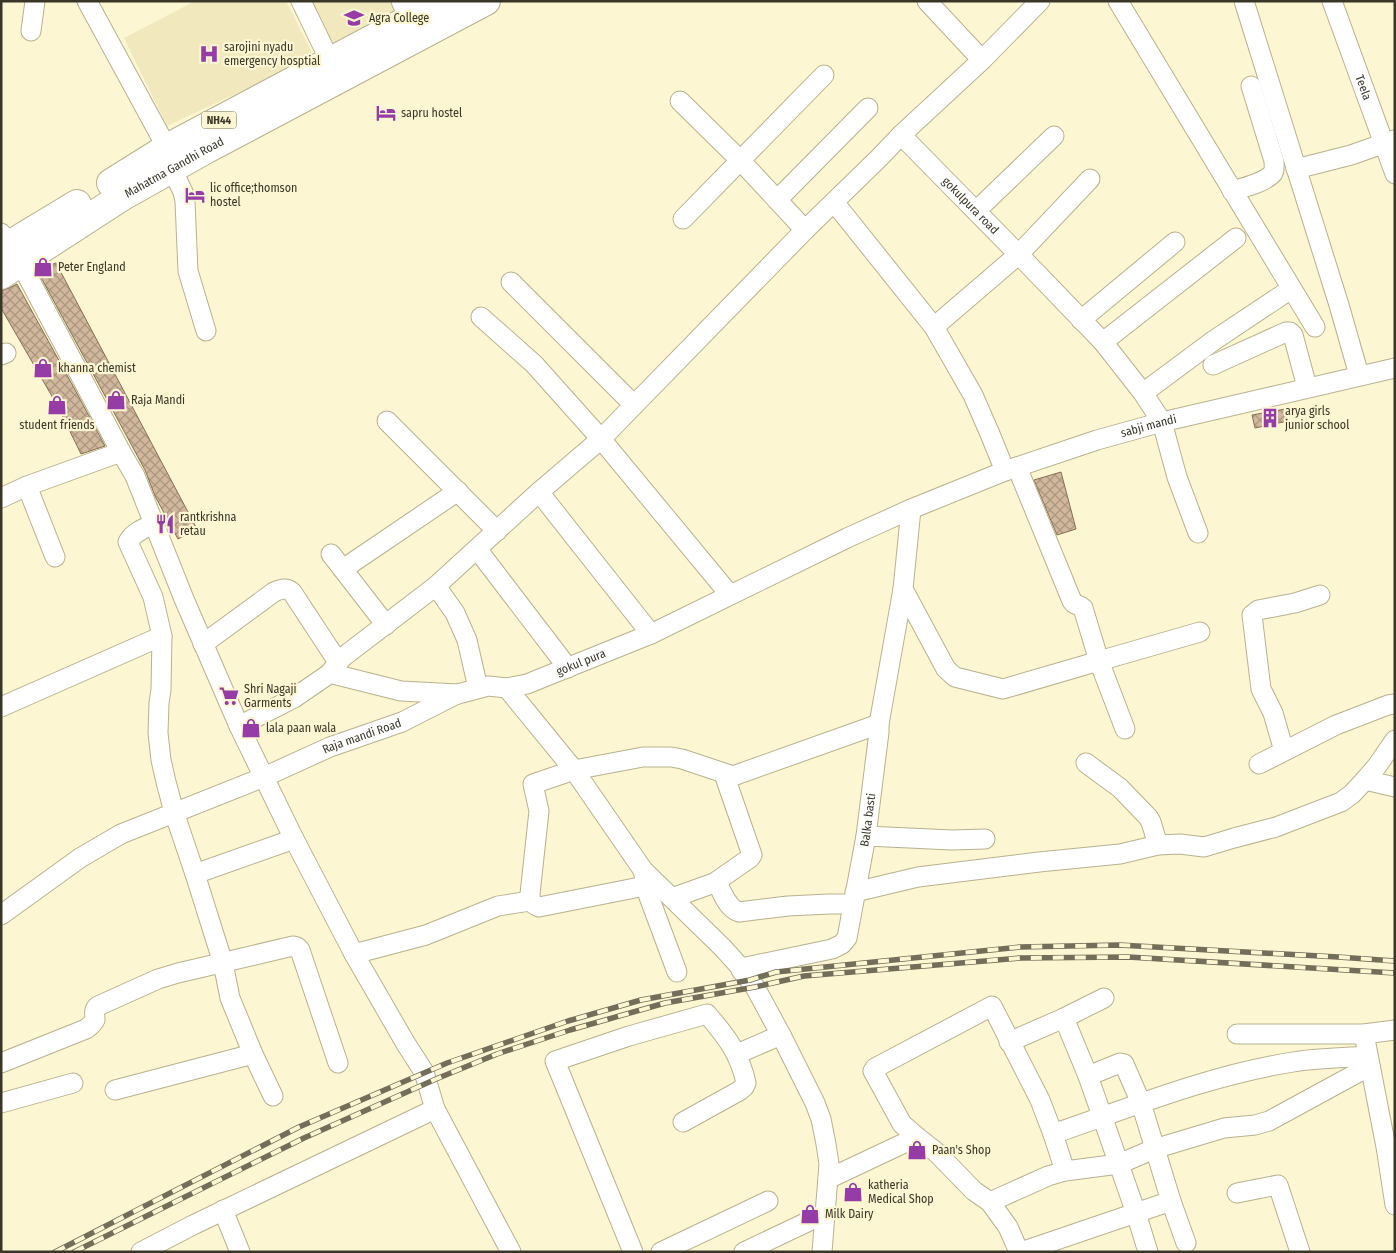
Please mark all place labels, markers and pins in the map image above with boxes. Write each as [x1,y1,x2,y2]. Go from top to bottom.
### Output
school or university icon: Agra College [343,7,365,29]
place label: Agra College [369,11,429,25]
place label: sarojini nyadu emergency hosptial [224,40,320,68]
hospital icon: sarojini nyadu emergency hosptial [198,43,220,65]
hotel icon: sapru hostel [375,102,397,124]
place label: sapru hostel [401,106,462,120]
place label: lic office;thomson hostel [210,181,297,209]
hotel icon: lic office;thomson hostel [184,184,206,206]
shop icon: Peter England [32,256,54,278]
place label: Peter England [58,260,126,274]
shop icon: khanna chemist [32,357,54,379]
place label: khanna chemist [58,361,136,375]
shop icon: Raja Mandi [105,389,127,411]
place label: Raja Mandi [131,393,185,407]
shop icon: student friends [46,394,68,416]
place label: arya girls junior school [1284,404,1349,432]
building icon: arya girls junior school [1259,407,1281,429]
place label: student friends [19,418,95,432]
place label: rantkrishna retau [180,510,237,538]
restaurant icon: rantkrishna retau [154,513,176,535]
place label: Shri Nagaji Garments [244,682,297,710]
supermarket icon: Shri Nagaji Garments [218,685,240,707]
shop icon: lala paan wala [240,717,262,739]
place label: lala paan wala [266,721,336,735]
shop icon: Paan's Shop [906,1139,928,1161]
place label: Paan's Shop [932,1143,991,1157]
place label: katheria Medical Shop [868,1178,934,1206]
shop icon: katheria Medical Shop [842,1181,864,1203]
shop icon: Milk Dairy [799,1203,821,1225]
place label: Milk Dairy [825,1207,874,1221]

